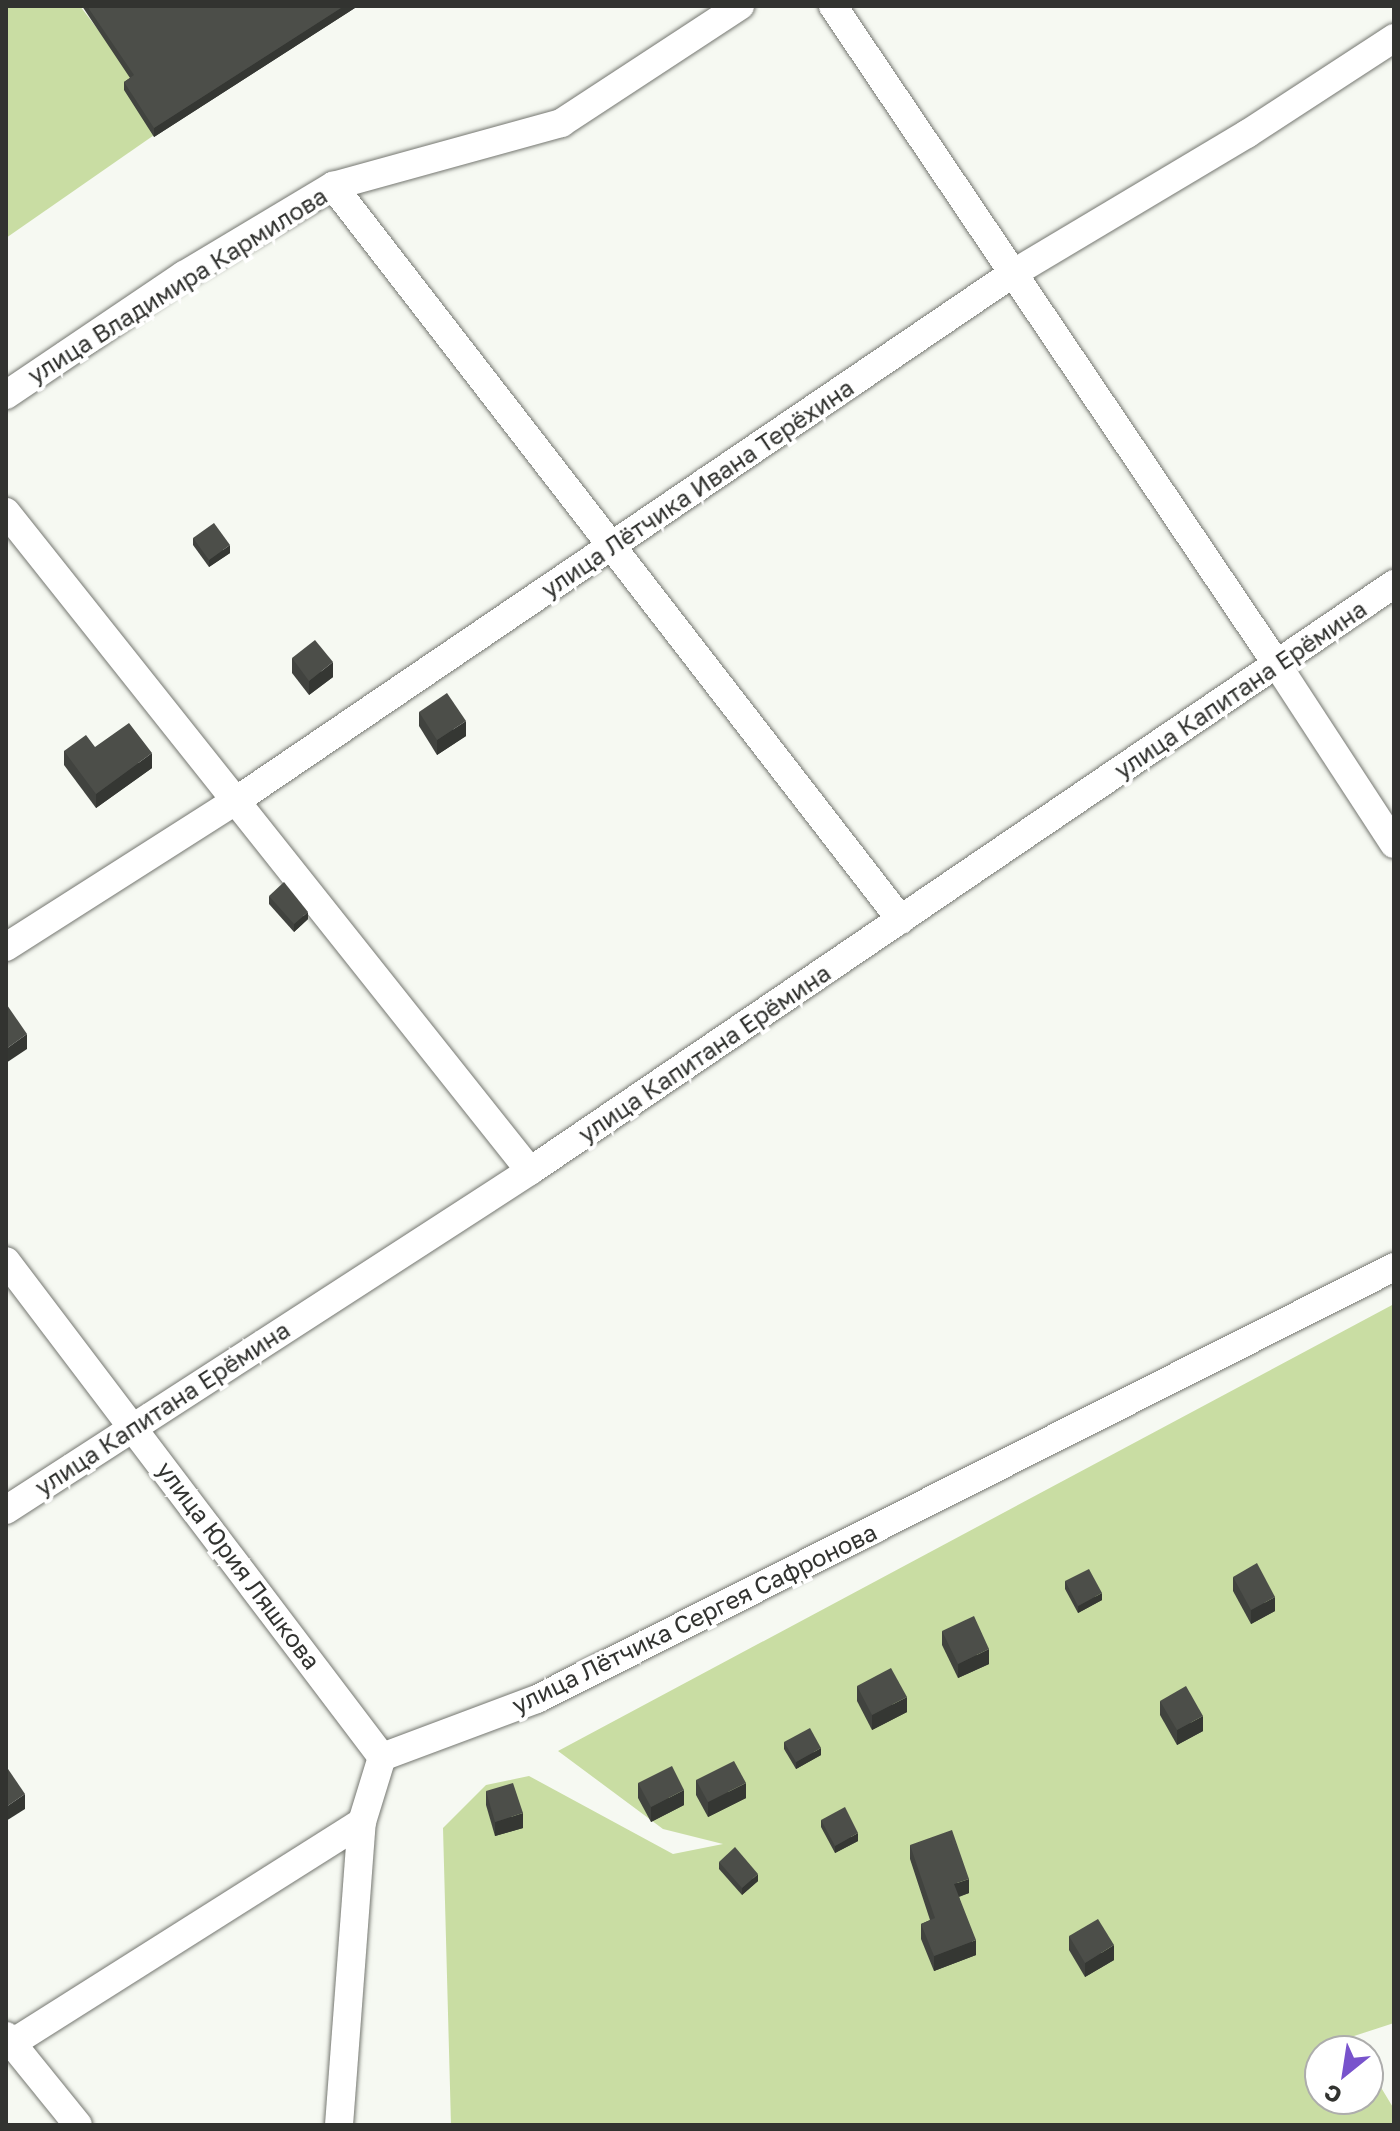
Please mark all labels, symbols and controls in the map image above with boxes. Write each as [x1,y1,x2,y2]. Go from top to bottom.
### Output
street label: улица Владимира Кармилова [22,181,332,389]
street label: улица Лётчика Ивана Терёхина [535,372,859,604]
street label: улица Капитана Ерёмина [1108,594,1372,784]
street label: улица Капитана Ерёмина [572,958,836,1148]
street label: улица Капитана Ерёмина [29,1315,295,1501]
street label: улица Юрия Ляшкова [151,1455,327,1675]
street label: улица Лётчика Сергея Сафронова [507,1517,881,1719]
north arrow [1304,2035,1384,2115]
text: С [1319,2079,1346,2110]

